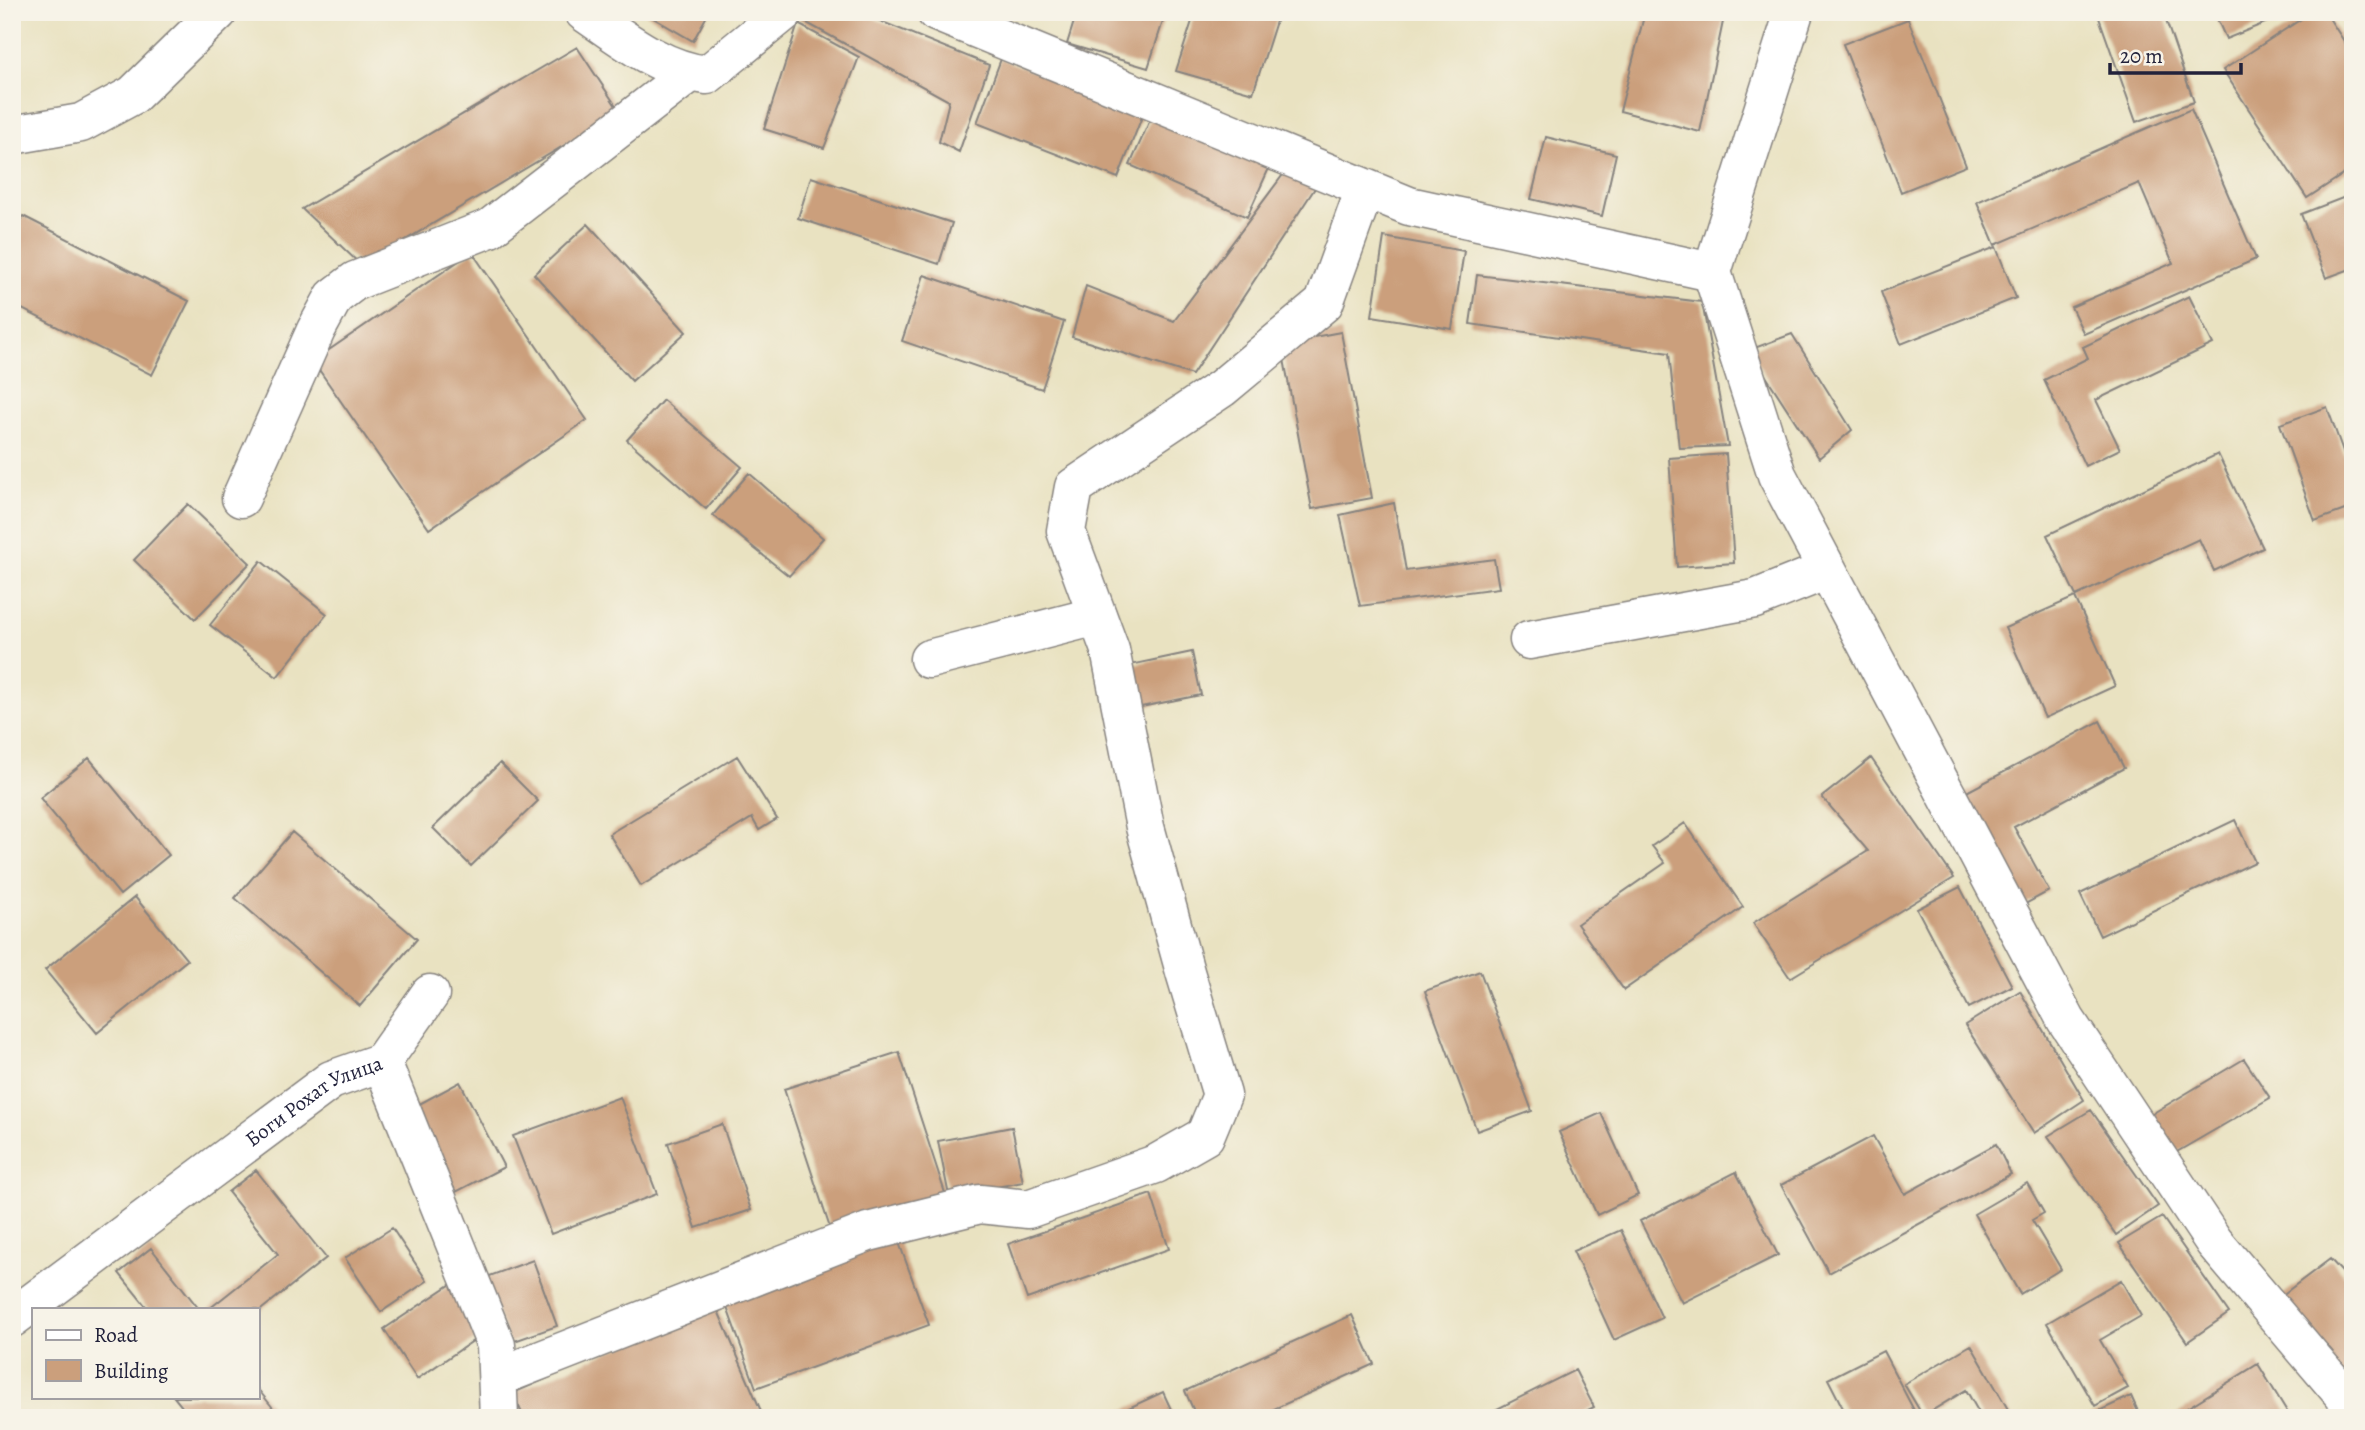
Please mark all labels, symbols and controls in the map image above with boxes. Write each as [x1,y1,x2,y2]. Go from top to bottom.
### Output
scale bar [2110,32,2241,76]
text: 20 m [2120,42,2163,70]
street label: Боги Рохат Улица [240,1049,387,1153]
legend [32,1308,259,1398]
text: Road [94,1321,138,1349]
text: Building [94,1357,169,1385]

